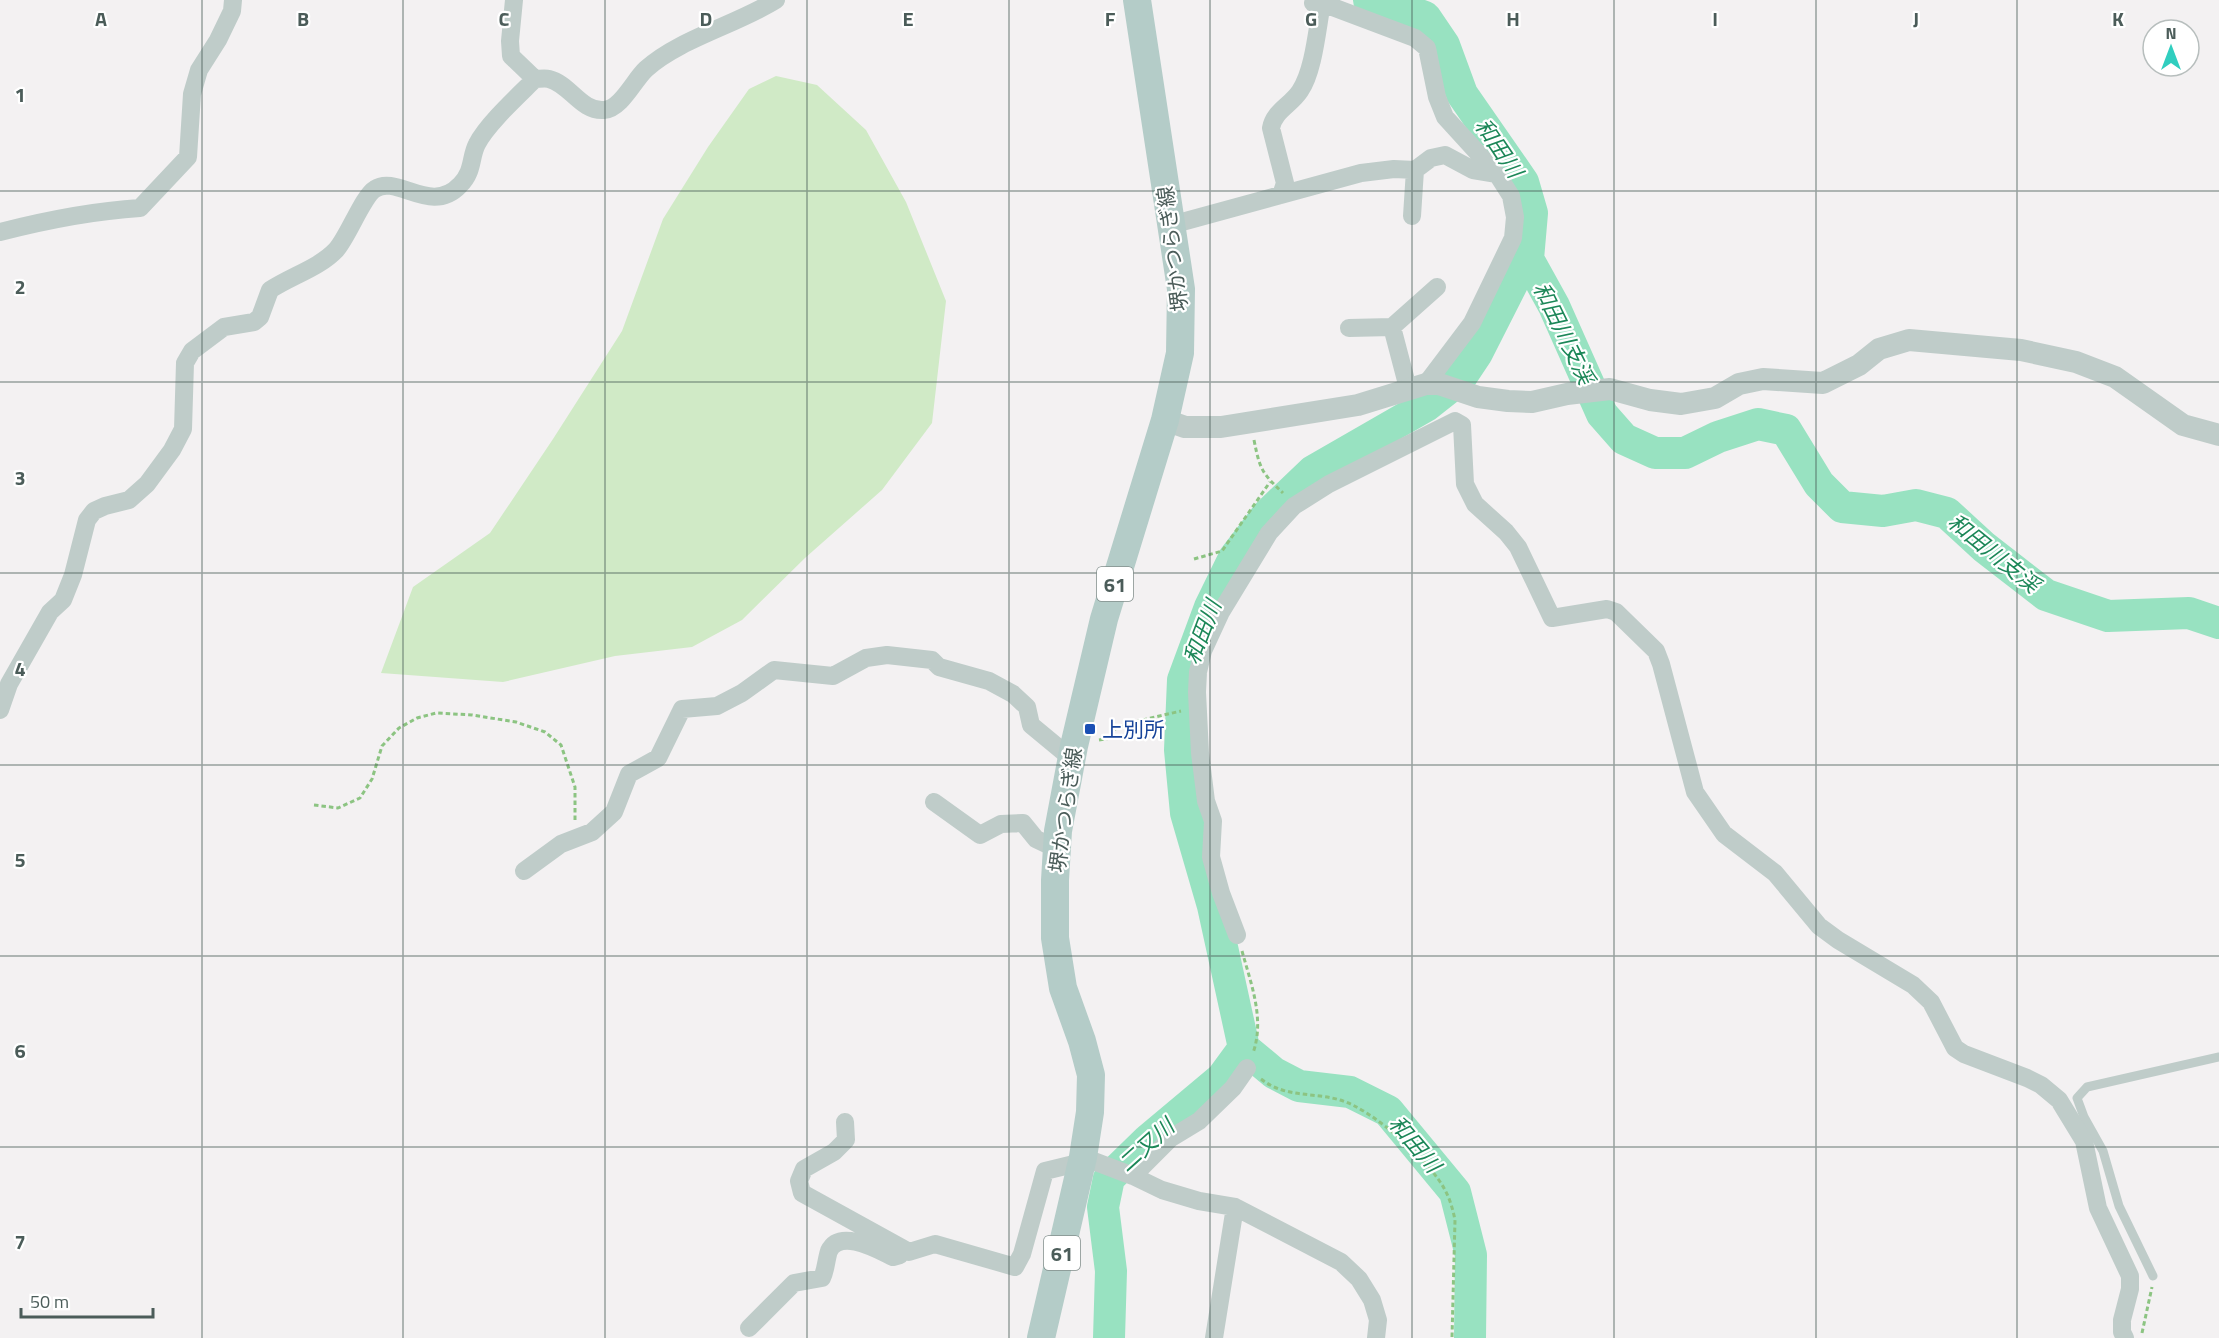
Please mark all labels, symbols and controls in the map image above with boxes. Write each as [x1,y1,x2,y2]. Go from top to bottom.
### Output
text: A [95,3,107,34]
text: B [297,3,309,34]
text: C [499,3,510,34]
text: D [700,3,712,34]
text: E [902,3,914,34]
text: F [1105,3,1116,34]
text: G [1305,3,1317,34]
text: H [1506,3,1520,34]
text: I [1712,3,1718,34]
text: J [1913,3,1919,34]
text: K [2112,3,2124,34]
north arrow [2141,18,2201,78]
text: N [2165,21,2177,45]
text: 1 [14,79,26,110]
water label: 和田川 [1466,111,1533,187]
street label: 堺かつらぎ線 [1148,185,1196,313]
text: 2 [14,271,26,302]
water label: 和田川支渓 [1525,276,1605,393]
text: 3 [14,462,26,493]
water label: 和田川支渓 [1941,505,2050,603]
road number: 61 [1097,567,1133,601]
water label: 和田川 [1174,593,1230,669]
text: 4 [14,653,26,684]
place label: 上別所 [1102,713,1165,745]
marker: 上別所 [1083,722,1097,736]
street label: 堺かつらぎ線 [1040,745,1090,875]
text: 5 [14,844,26,875]
text: 6 [14,1035,26,1066]
water label: 和田川 [1381,1108,1451,1182]
water label: 二又川 [1110,1109,1183,1180]
text: 7 [14,1226,26,1257]
road number: 61 [1044,1236,1080,1270]
scale bar [21,1281,153,1319]
text: 50 m [30,1288,69,1315]

